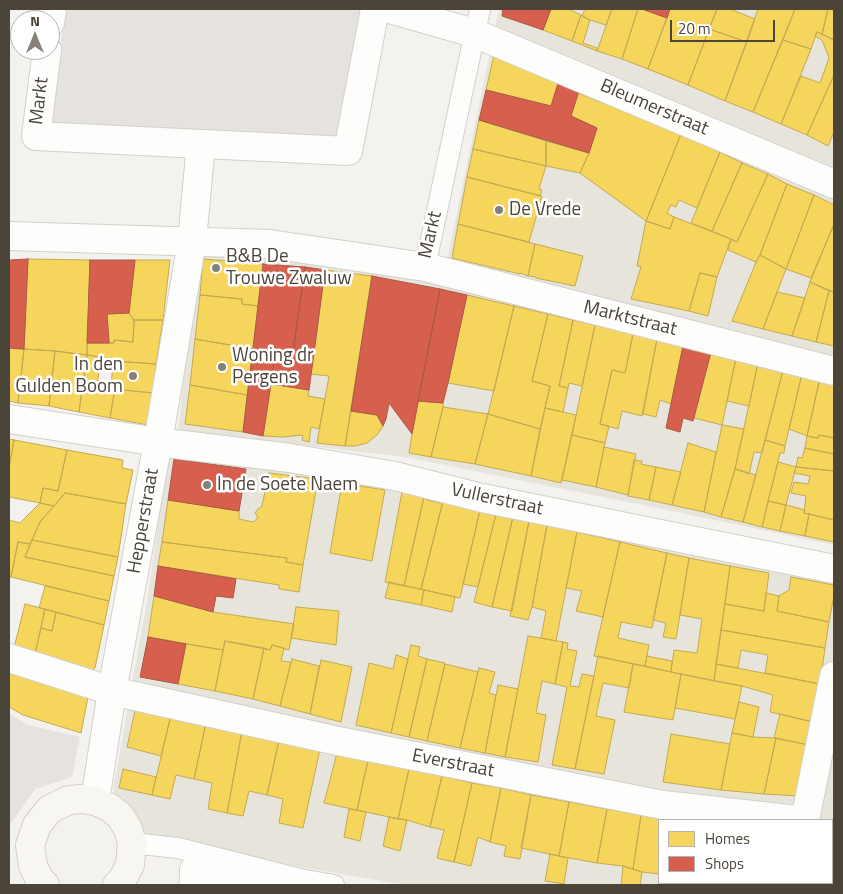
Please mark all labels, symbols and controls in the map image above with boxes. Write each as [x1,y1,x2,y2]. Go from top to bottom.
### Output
north arrow [10,10,60,60]
text: N [30,10,40,31]
scale bar [673,10,778,42]
text: 20 m [678,17,711,40]
street label: Bleumerstraat [596,75,712,141]
street label: Markt [26,76,54,126]
place label: De Vrede [509,199,581,221]
marker: De Vrede [493,204,505,216]
street label: Markt [415,209,447,261]
place label: B&B De Trouwe Zwaluw [226,246,352,290]
marker: B&B De Trouwe Zwaluw [210,262,222,274]
street label: Marktstraat [581,296,679,342]
place label: Woning dr Pergens [232,345,314,389]
place label: In den Gulden Boom [15,354,123,398]
marker: Woning dr Pergens [216,361,228,373]
marker: In den Gulden Boom [127,370,139,382]
street label: Hepperstraat [124,467,164,575]
place label: In de Soete Naem [217,474,358,496]
marker: In de Soete Naem [201,479,213,491]
street label: Vullerstraat [449,479,545,521]
street label: Everstraat [410,745,496,783]
legend [658,819,833,884]
text: Homes [705,827,750,850]
text: Shops [705,852,744,875]

